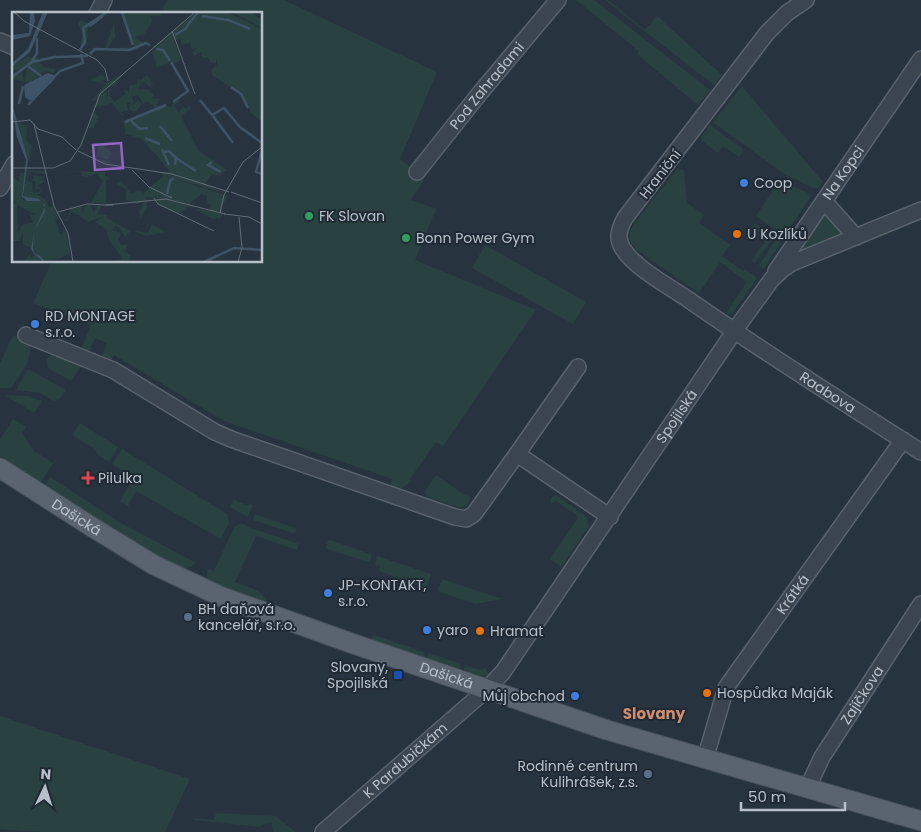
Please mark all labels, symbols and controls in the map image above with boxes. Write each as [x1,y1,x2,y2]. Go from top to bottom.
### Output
inset map [12,12,262,262]
street label: Pod Zahradami [445,38,529,134]
street label: Na Kopci [817,142,869,204]
street label: Hraniční [634,145,686,203]
place label: Coop [754,173,792,193]
marker: Coop [738,177,750,189]
place label: FK Slovan [319,206,385,226]
marker: FK Slovan [303,210,315,222]
place label: U Kozlíků [747,224,807,244]
place label: Bonn Power Gym [416,228,535,248]
marker: U Kozlíků [731,228,743,240]
marker: Bonn Power Gym [400,232,412,244]
place label: RD MONTAGE s.r.o. [45,306,135,342]
marker: RD MONTAGE s.r.o. [29,318,41,330]
street label: Raabova [796,367,860,418]
street label: Spojilská [651,385,702,447]
place label: Pilulka [98,468,142,488]
marker: Pilulka [82,472,94,484]
street label: Dašická [48,494,105,540]
street label: Krátká [771,570,814,618]
place label: JP-KONTAKT, s.r.o. [338,575,426,611]
marker: JP-KONTAKT, s.r.o. [322,587,334,599]
place label: BH daňová kancelář, s.r.o. [198,599,296,635]
marker: BH daňová kancelář, s.r.o. [182,611,194,623]
place label: yaro [437,620,469,640]
place label: Hramat [490,621,543,641]
marker: yaro [421,624,433,636]
marker: Hramat [474,625,486,637]
place label: Slovany, Spojilská [327,657,388,693]
street label: Dašická [417,657,476,694]
street label: Zajíčkova [836,662,888,728]
marker: Slovany, Spojilská [392,669,404,681]
place label: Hospůdka Maják [717,683,834,703]
place label: Můj obchod [482,686,565,706]
marker: Hospůdka Maják [701,687,713,699]
marker: Můj obchod [569,690,581,702]
district label: Slovany [623,703,686,724]
street label: K Pardubičkám [359,718,452,803]
place label: Rodinné centrum Kulihrášek, z.s. [517,756,638,792]
north arrow [20,762,70,812]
text: N [40,764,52,784]
marker: Rodinné centrum Kulihrášek, z.s. [642,768,654,780]
scale bar [741,780,845,812]
text: 50 m [748,786,786,807]

